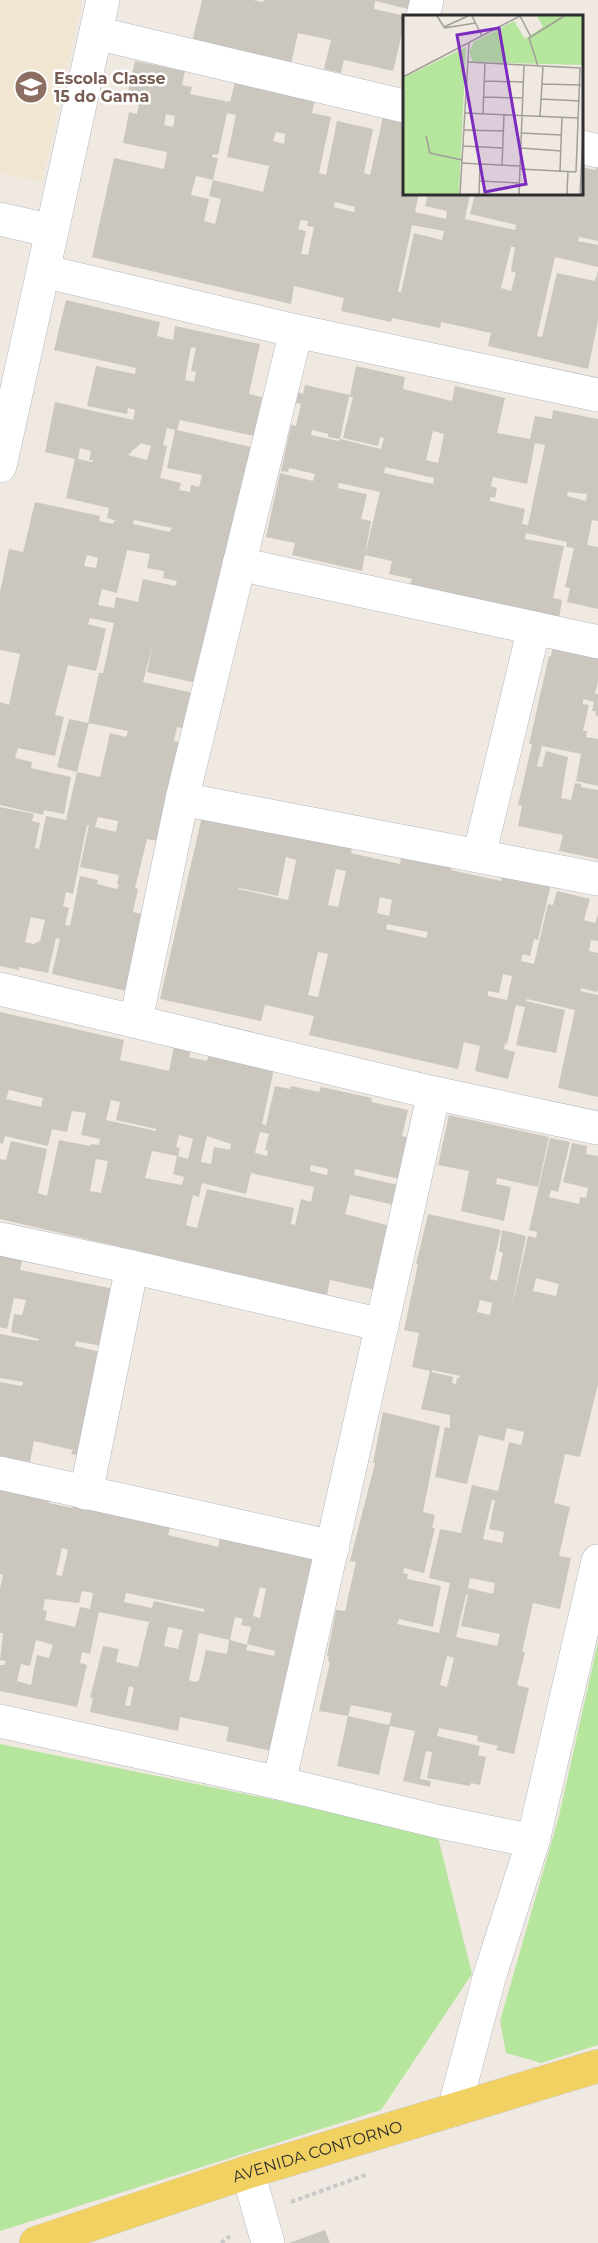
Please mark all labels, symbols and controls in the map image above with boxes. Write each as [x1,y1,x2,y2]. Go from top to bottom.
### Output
inset map [403,15,583,195]
school or university icon: Escola Classe 15 do Gama [13,69,49,105]
place label: Escola Classe 15 do Gama [54,69,166,106]
street label: AVENIDA CONTORNO [230,2117,405,2187]

